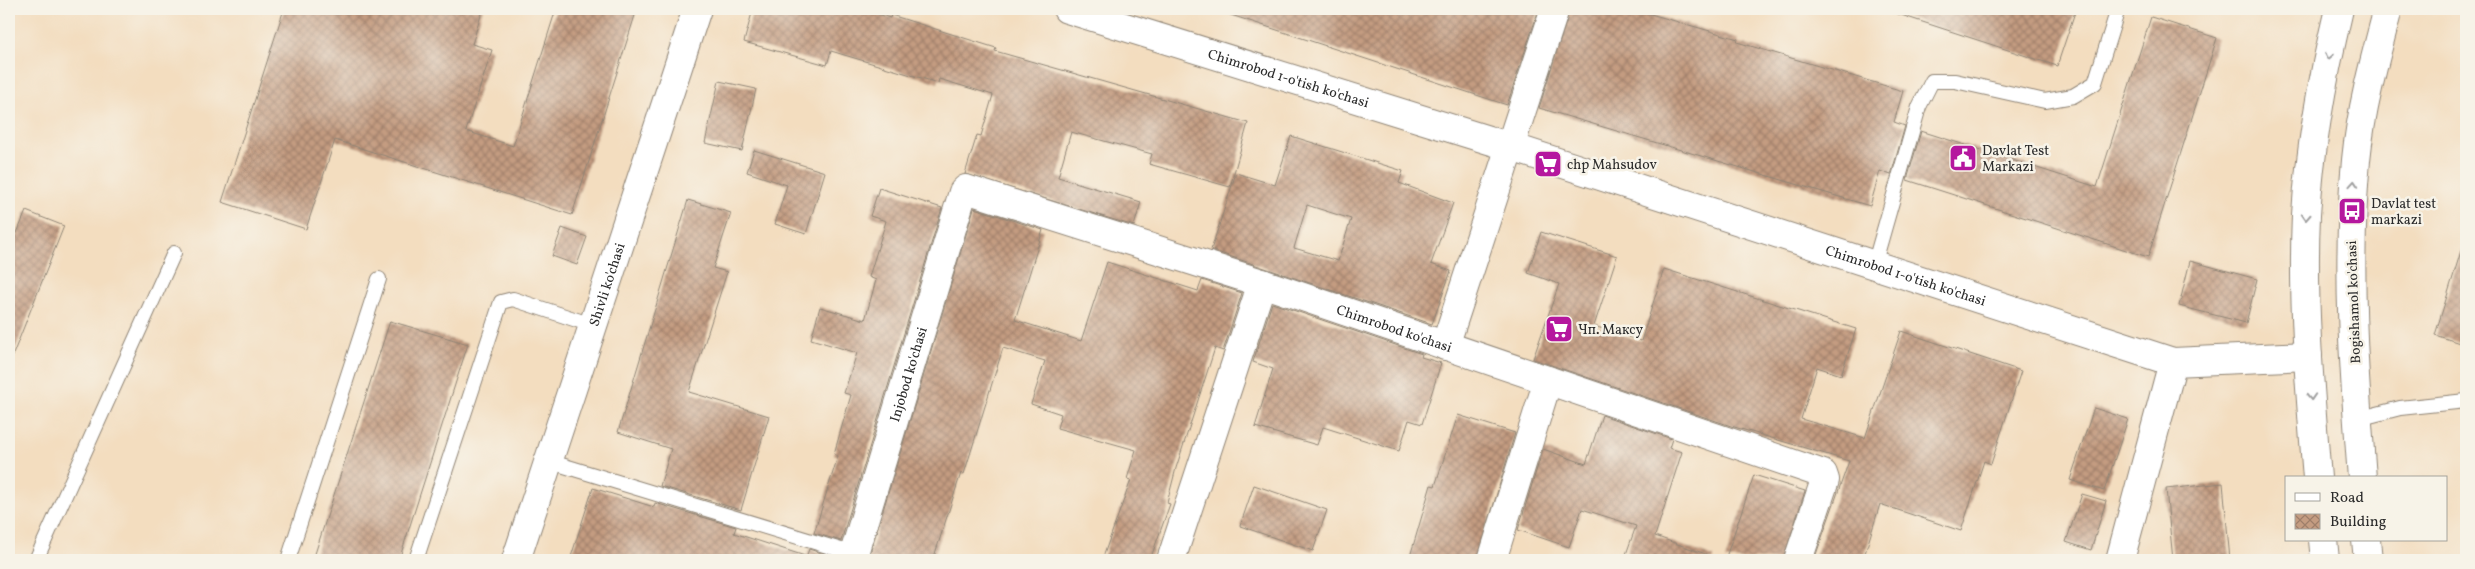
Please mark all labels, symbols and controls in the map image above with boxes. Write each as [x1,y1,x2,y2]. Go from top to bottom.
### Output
street label: Chimrobod 1-o'tish ko'chasi [1205,45,1371,113]
one-way arrow [2324,52,2335,61]
place label: Davlat Test Markazi [1982,142,2049,177]
public building icon: Davlat Test Markazi [1948,143,1978,173]
supermarket icon: chp Mahsudov [1533,149,1563,179]
place label: chp Mahsudov [1567,156,1658,175]
one-way arrow [2348,180,2359,188]
place label: Davlat test markazi [2371,195,2436,230]
bus stop icon: Davlat test markazi [2337,196,2367,226]
one-way arrow [2301,214,2312,222]
street label: Bogishamol ko'chasi [2343,240,2366,364]
street label: Shivli ko'chasi [585,241,631,329]
street label: Chimrobod 1-o'tish ko'chasi [1823,242,1988,312]
street label: Chimrobod ko'chasi [1334,301,1454,358]
supermarket icon: Чп. Максу [1544,314,1574,344]
place label: Чп. Максу [1578,321,1644,340]
street label: Injobod ko'chasi [886,325,933,425]
one-way arrow [2305,393,2316,401]
legend [2285,476,2448,542]
text: Road [2330,488,2364,509]
text: Building [2330,512,2387,533]

